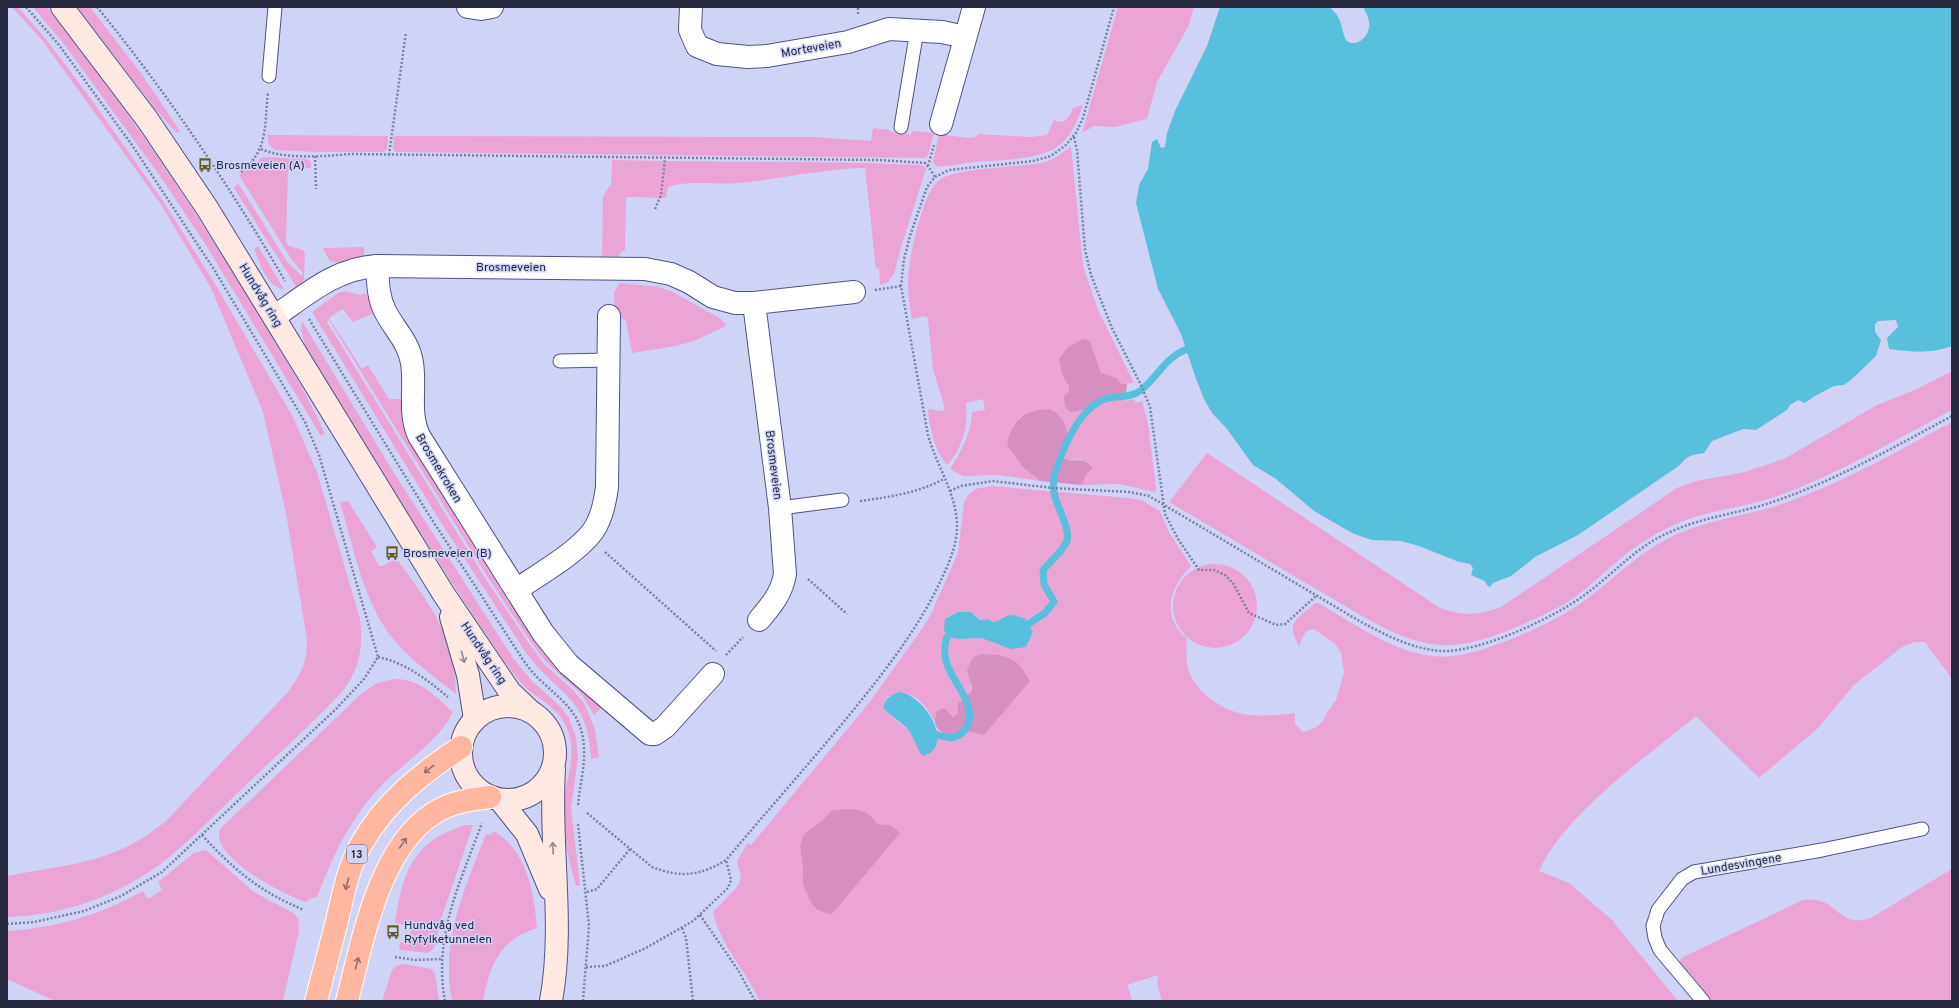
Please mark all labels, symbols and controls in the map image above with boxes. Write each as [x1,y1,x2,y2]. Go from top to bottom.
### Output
street label: Morteveien [780,36,842,62]
bus stop icon: Brosmeveien (A) [197,157,213,173]
place label: Brosmeveien (A) [216,158,305,174]
street label: Brosmeveien [476,260,546,276]
street label: Hundvåg ring [235,261,286,331]
street label: Brosmeveien [761,429,785,501]
street label: Brosmekroken [411,431,465,506]
bus stop icon: Brosmeveien (B) [384,545,400,561]
place label: Brosmeveien (B) [403,546,492,562]
street label: Hundvåg ring [456,619,510,688]
one-way arrow [460,650,468,663]
one-way arrow [424,765,435,774]
one-way arrow [399,837,407,848]
one-way arrow [550,842,557,855]
road number: 13 [347,845,367,863]
street label: Lundesvingene [1700,850,1783,880]
one-way arrow [342,877,350,890]
place label: Hundvåg ved Ryfylketunnelen [404,918,492,948]
bus stop icon: Hundvåg ved Ryfylketunnelen [385,924,401,940]
one-way arrow [354,957,361,970]

